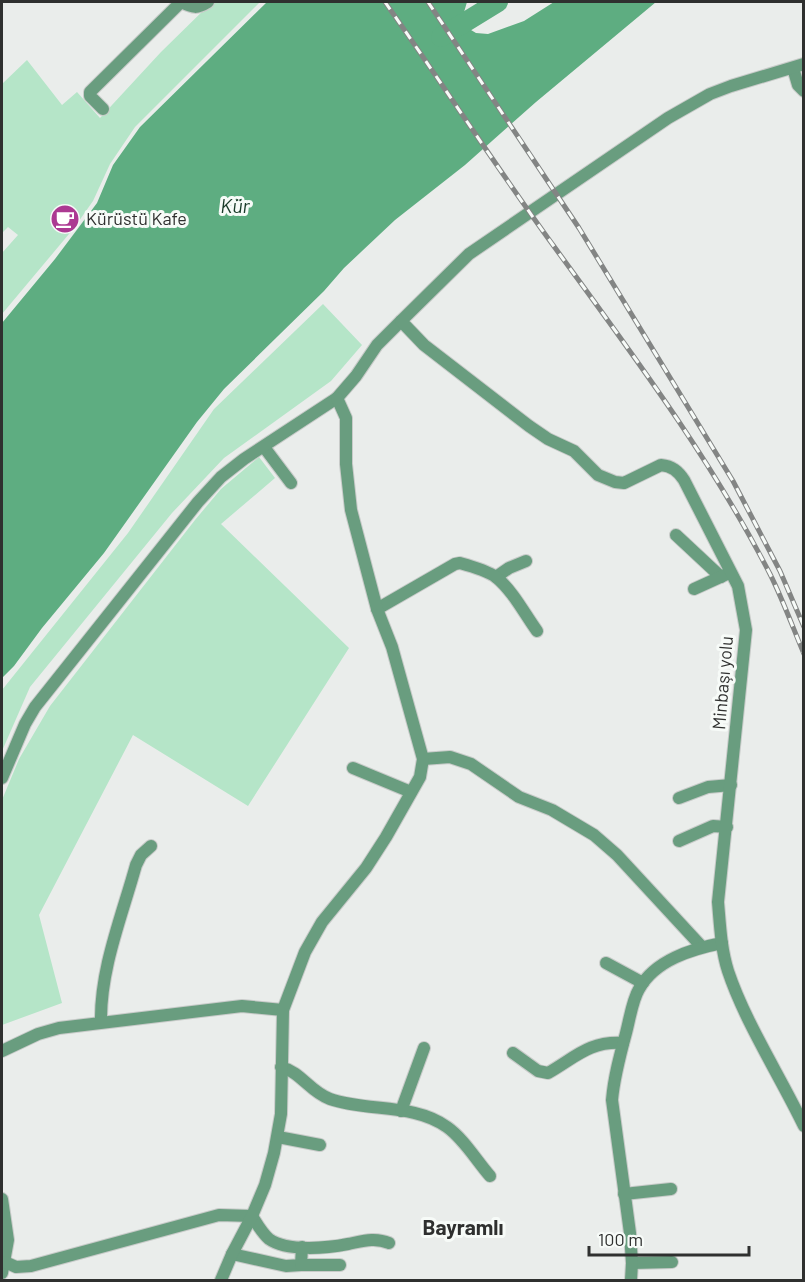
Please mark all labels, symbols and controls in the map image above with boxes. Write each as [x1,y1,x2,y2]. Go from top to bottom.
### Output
water label: Kür [220,193,251,217]
cafe icon: Kürüstü Kafe [49,203,81,235]
place label: Kürüstü Kafe [86,207,187,229]
street label: Minbaşı yolu [707,635,737,731]
district label: Bayramlı [423,1214,503,1239]
scale bar [589,1219,750,1257]
text: 100 m [598,1228,643,1250]

